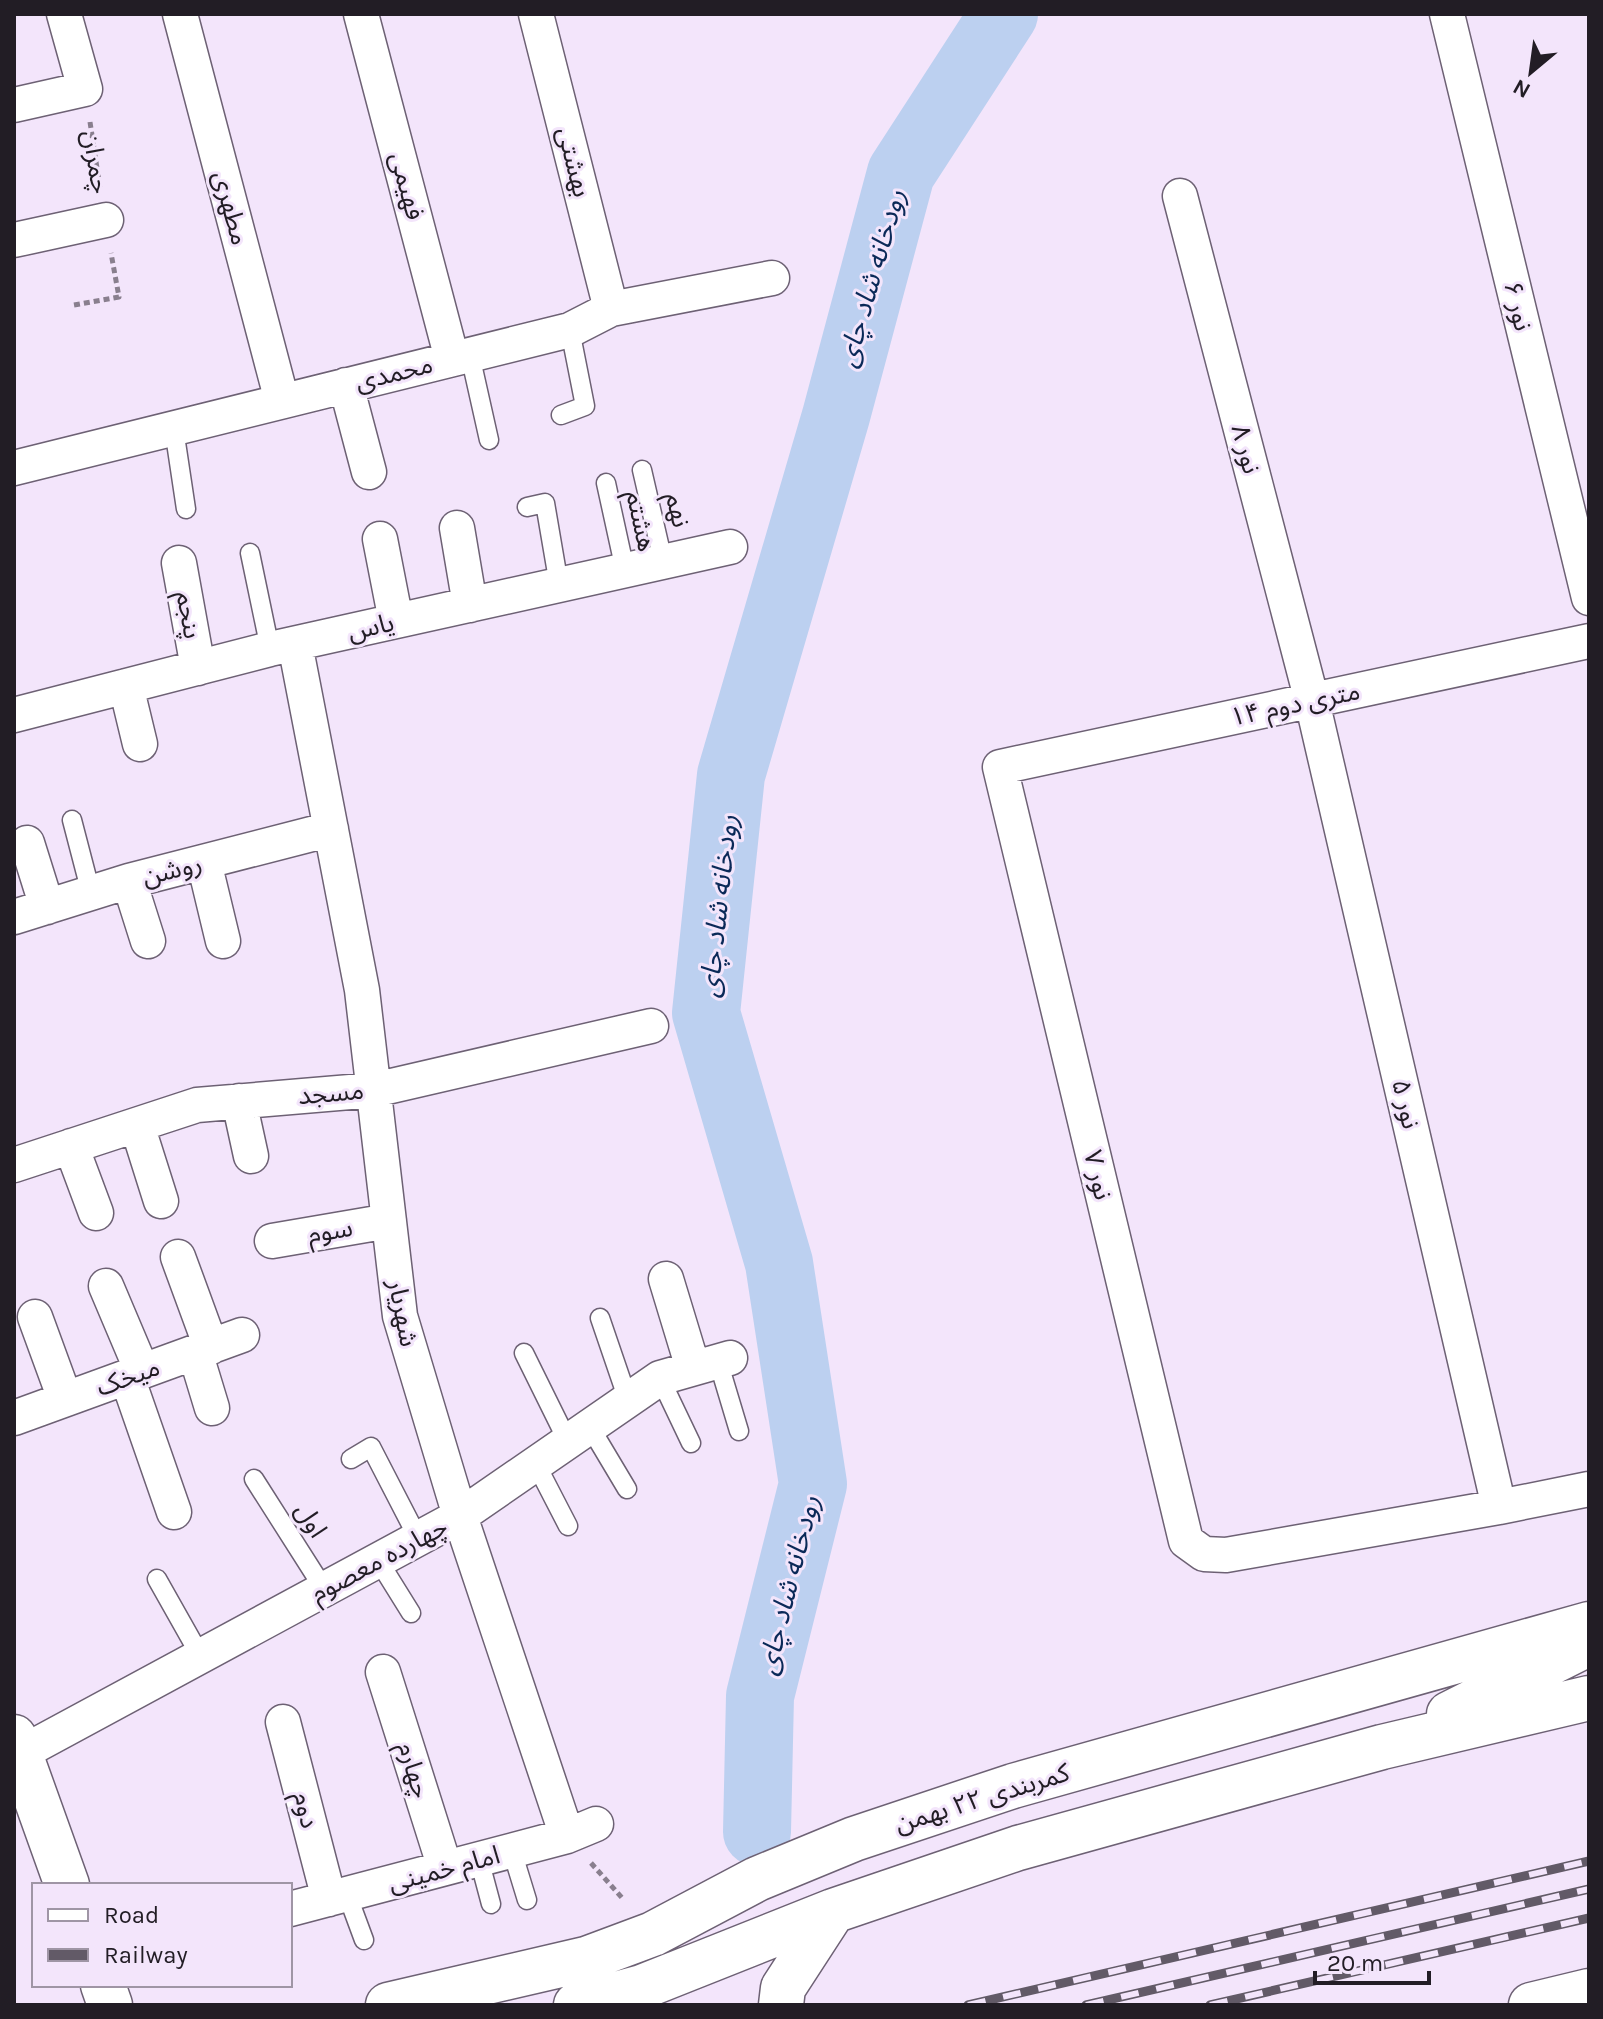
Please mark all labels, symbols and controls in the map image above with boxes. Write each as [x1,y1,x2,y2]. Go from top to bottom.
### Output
north arrow [1491,32,1571,112]
text: N [1509,73,1535,104]
street label: بهشتی [550,124,598,200]
street label: چمران [75,128,116,196]
street label: فهیمی [383,149,431,223]
street label: مطهری [206,168,256,248]
water label: رودخانه شاد چای [830,185,914,371]
street label: نور ۶ [1497,278,1539,334]
street label: محمدی [352,348,436,398]
street label: نور ۸ [1225,421,1267,477]
street label: هشتم [616,488,663,555]
street label: نهم [655,490,697,531]
street label: پنجم [166,589,208,642]
street label: یاس [345,607,397,647]
street label: ۱۴ متری دوم [1227,675,1364,737]
water label: رودخانه شاد چای [692,813,746,999]
street label: روشن [139,848,205,892]
street label: مسجد [297,1075,365,1111]
street label: نور ۵ [1385,1076,1427,1132]
street label: نور ۷ [1077,1147,1119,1203]
street label: سوم [305,1212,356,1254]
street label: شهریار [381,1276,425,1349]
street label: میخک [92,1351,164,1403]
water label: رودخانه شاد چای [750,1492,828,1678]
street label: اول [288,1497,334,1543]
street label: چهارده معصوم [305,1511,455,1613]
street label: چهارم [387,1738,437,1803]
street label: کمربندی ۲۲ بهمن [891,1757,1073,1839]
street label: دوم [283,1788,325,1832]
street label: امام خمینی [385,1839,504,1903]
legend [32,1883,292,1987]
text: Road [104,1901,159,1929]
scale bar [1315,1935,1429,1985]
text: Railway [104,1941,188,1969]
text: 20 m [1327,1949,1383,1977]

